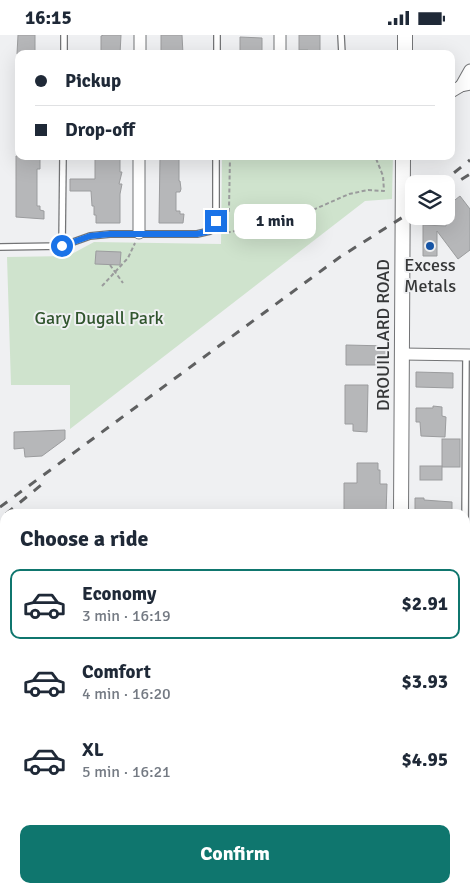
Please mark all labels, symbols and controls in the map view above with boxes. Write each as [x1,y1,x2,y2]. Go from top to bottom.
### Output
text: 16:15 [25,6,72,30]
text: Pickup [65,69,121,93]
text: Drop-off [65,118,135,142]
map controls [405,175,455,225]
button: layers [405,175,455,225]
callout: 1 min [234,203,316,239]
route end [205,210,227,232]
text: 1 min [256,211,294,231]
route start [51,235,73,257]
marker: Excess Metals [424,240,436,252]
place label: Excess Metals [404,254,456,297]
street label: DROUILLARD ROAD [372,259,394,411]
park label: Gary Dugall Park [34,307,164,329]
text: Choose a ride [20,525,148,552]
icon: car [22,582,67,627]
text: Economy [82,582,156,606]
text: $2.91 [402,592,448,616]
text: 3 min · 16:19 [82,606,171,626]
icon: car [22,660,67,705]
text: Comfort [82,660,151,684]
text: $3.93 [402,670,448,694]
text: 4 min · 16:20 [82,684,171,704]
icon: car [22,738,67,783]
text: XL [82,738,104,762]
text: $4.95 [402,748,448,772]
text: 5 min · 16:21 [82,762,171,782]
button: Confirm [20,825,450,883]

